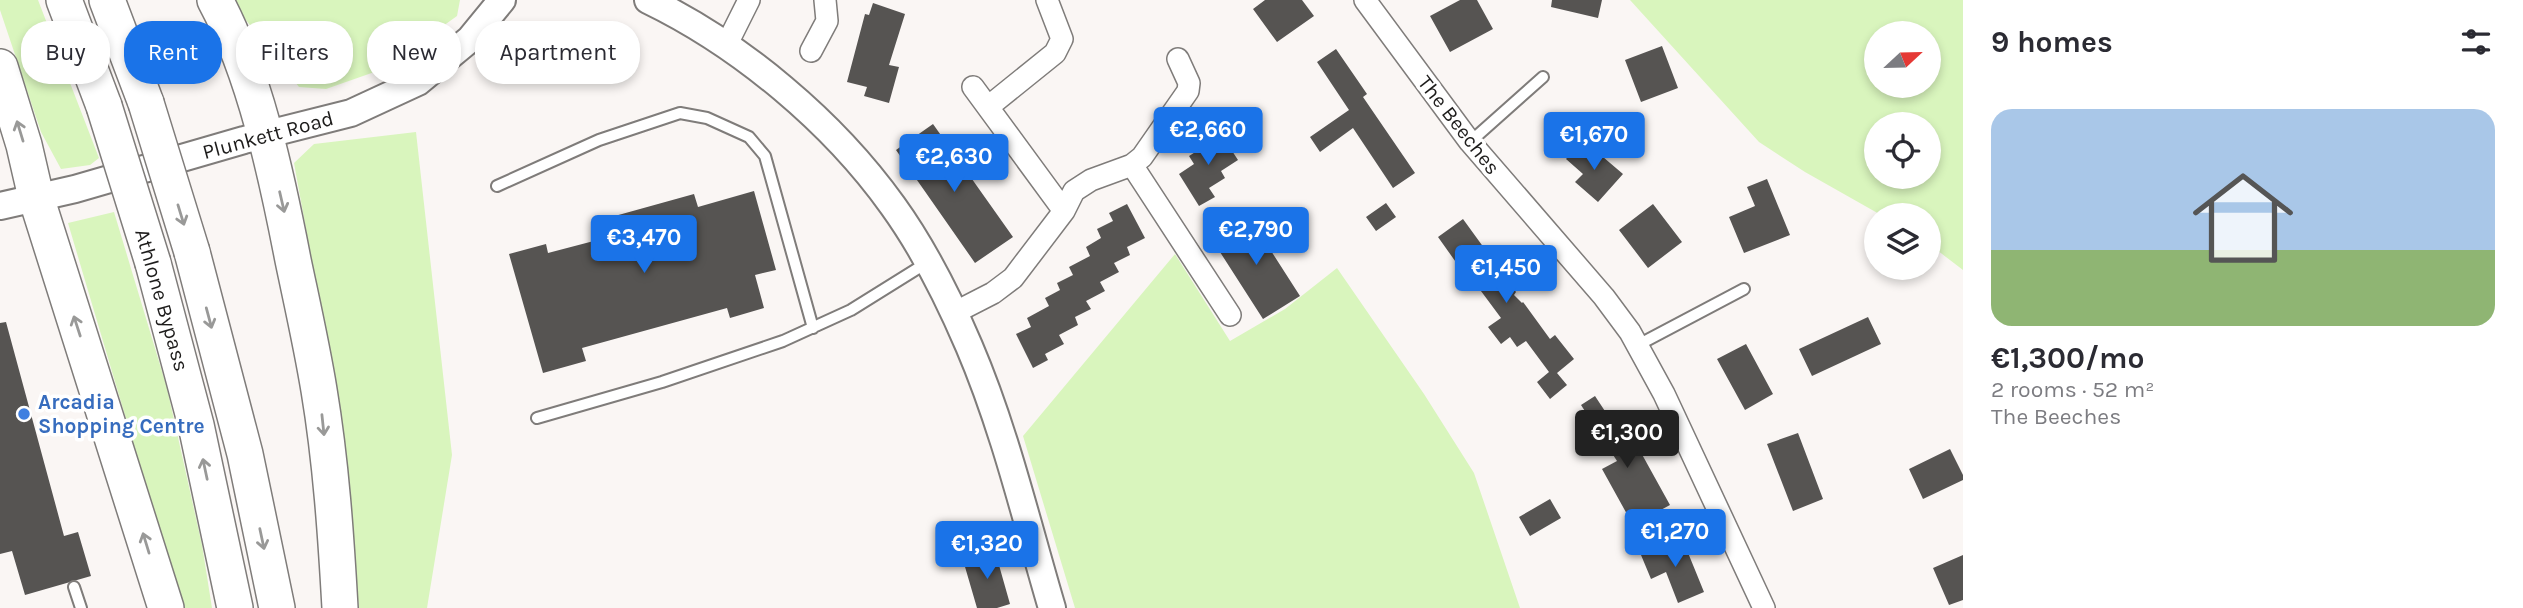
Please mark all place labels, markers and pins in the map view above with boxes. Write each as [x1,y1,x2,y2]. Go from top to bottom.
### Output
pin: €2,660 [1151,108,1265,167]
pin: €1,670 [1537,113,1651,172]
pin: €2,630 [897,134,1011,194]
pin: €2,790 [1199,208,1313,267]
pin: €3,470 [587,216,701,275]
pin: €1,450 [1449,246,1563,305]
place label: Arcadia Shopping Centre [38,390,205,438]
marker: Arcadia Shopping Centre [16,406,32,422]
pin: €1,300 [1570,410,1684,470]
pin: €1,270 [1618,510,1732,569]
pin: €1,320 [930,522,1044,581]

